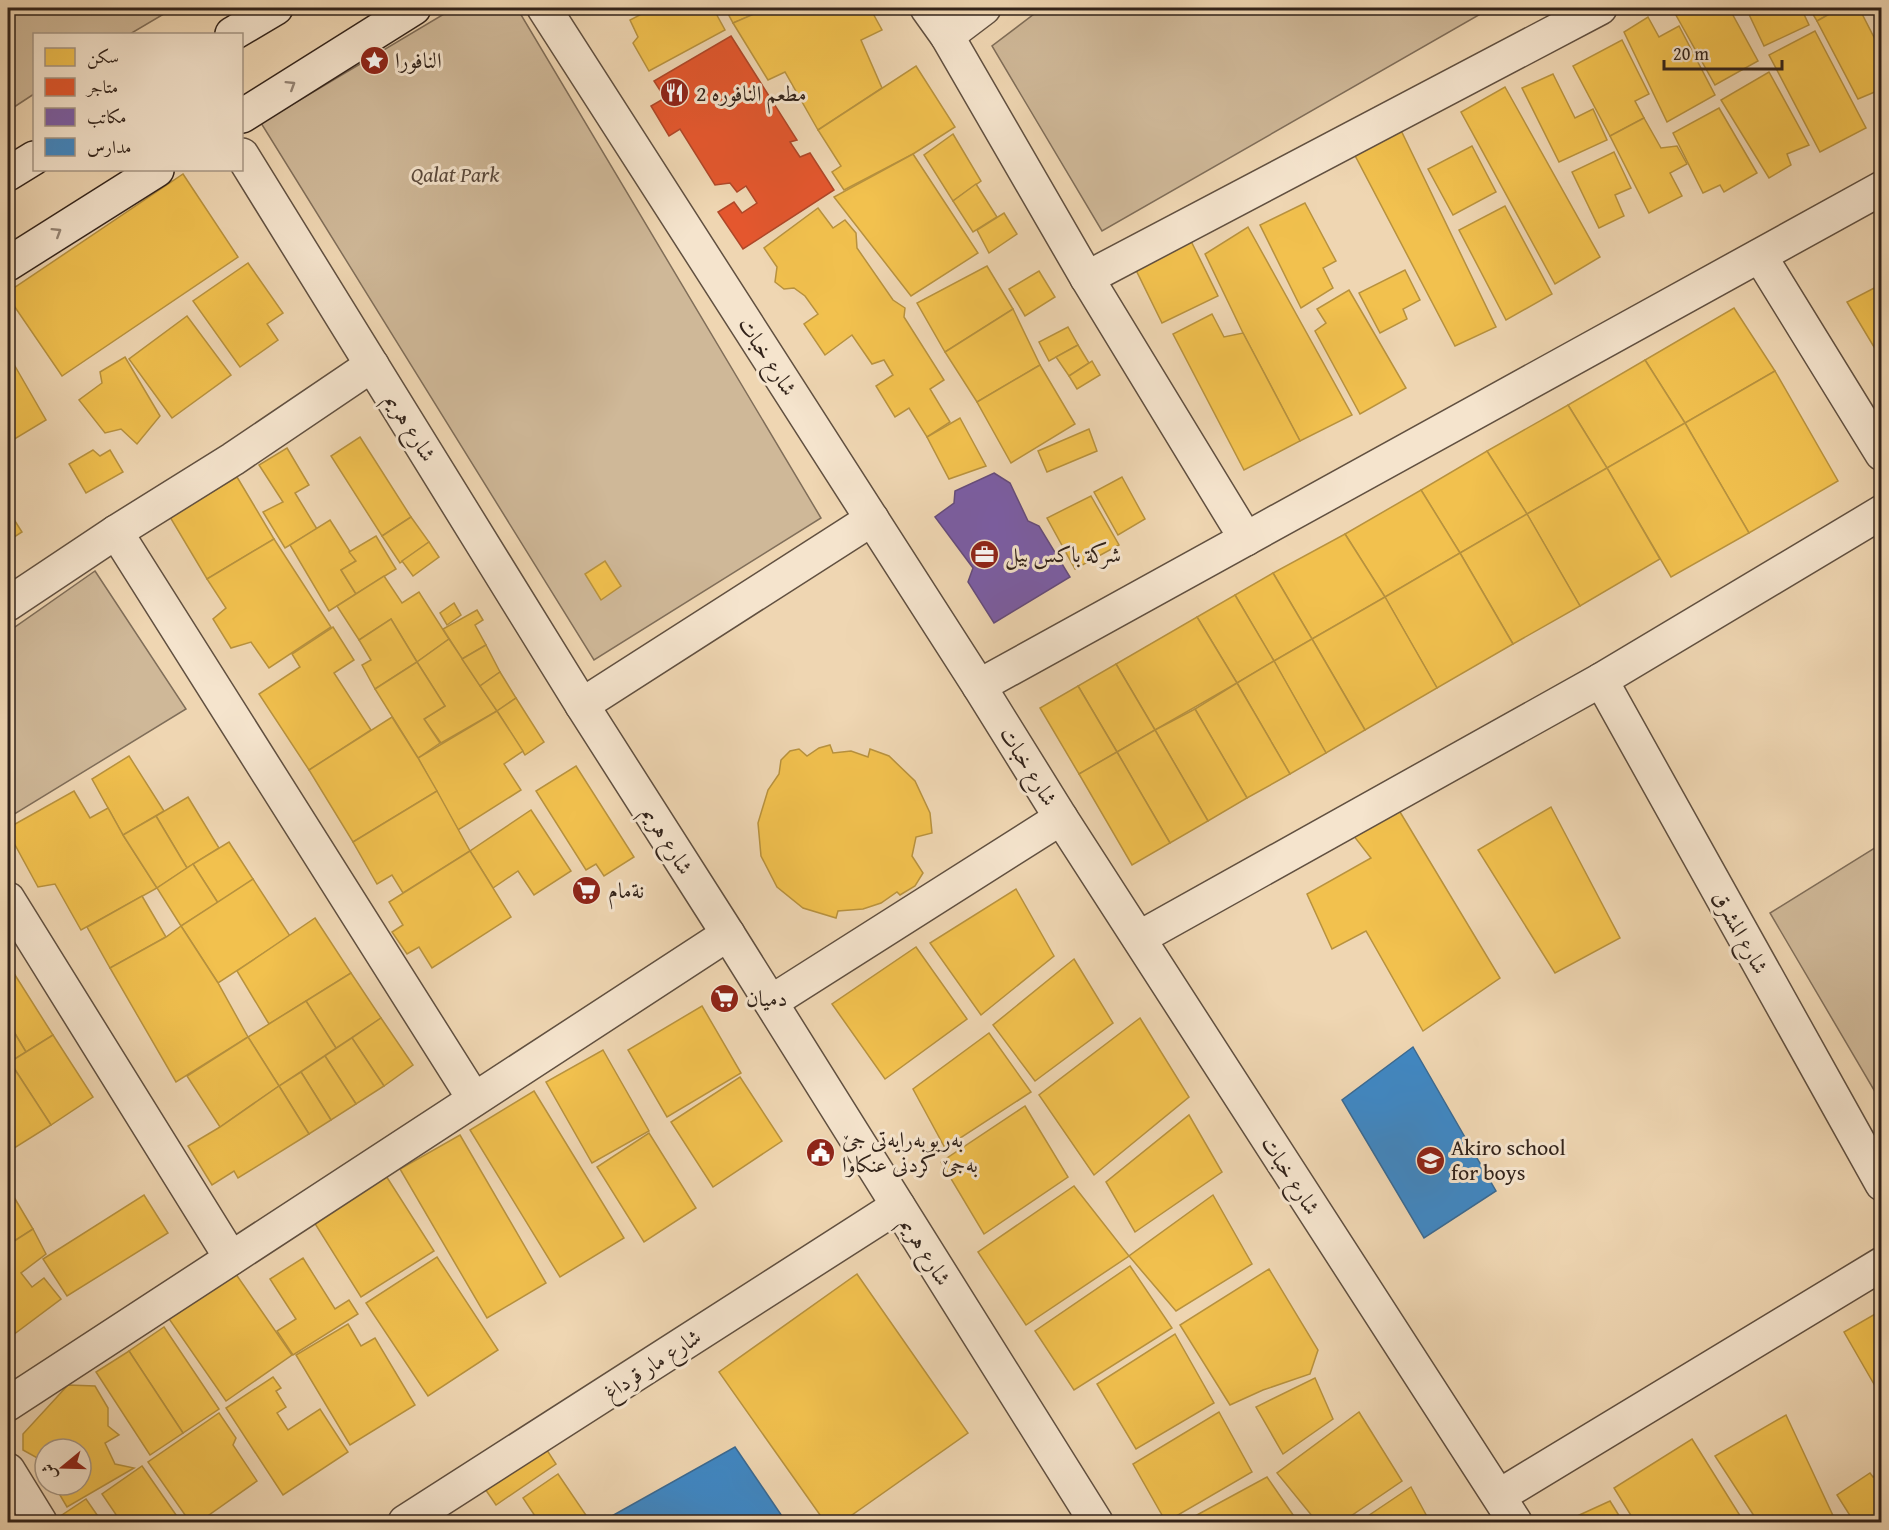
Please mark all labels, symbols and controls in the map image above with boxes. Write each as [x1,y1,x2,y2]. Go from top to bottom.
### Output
legend [33,33,243,171]
scale bar [1664,33,1782,71]
text: 20 m [1673,40,1709,67]
text: سكن [87,43,119,70]
place icon: النافورا [358,44,390,76]
place label: النافورا [395,44,442,76]
text: متاجر [85,73,118,100]
restaurant icon: مطعم النافوره 2 [659,77,691,109]
place label: مطعم النافوره 2 [696,77,807,114]
one-way arrow [284,81,295,92]
text: مكاتب [87,103,127,130]
text: مدارس [87,133,131,160]
park label: Qalat Park [411,158,500,190]
one-way arrow [51,228,61,240]
street label: شارع خبات [728,310,805,403]
street label: شارع هريم [374,387,445,470]
office icon: شركة باكس بيل [968,538,1000,570]
place label: شركة باكس بيل [1005,538,1121,570]
street label: شارع خبات [990,720,1066,813]
street label: شارع هريم [631,800,702,883]
supermarket icon: نةمام [571,874,603,906]
place label: نةمام [608,874,644,910]
street label: شارع المشرق [1702,884,1777,981]
supermarket icon: دميان [709,982,741,1014]
place label: دميان [746,982,787,1014]
place label: بەریوبەرایەتی جێ بەجێ کردنی عنکاوا [842,1123,978,1180]
street label: شارع خبات [1251,1129,1328,1222]
place label: Akiro school for boys [1451,1131,1566,1188]
public building icon: بەریوبەرایەتی جێ بەجێ کردنی عنکاوا [805,1136,837,1168]
school or university icon: Akiro school for boys [1414,1144,1446,1176]
street label: شارع هريم [889,1211,960,1294]
street label: شارع مار قرداغ [597,1320,709,1410]
north arrow [33,1437,93,1497]
text: ش [35,1460,63,1483]

